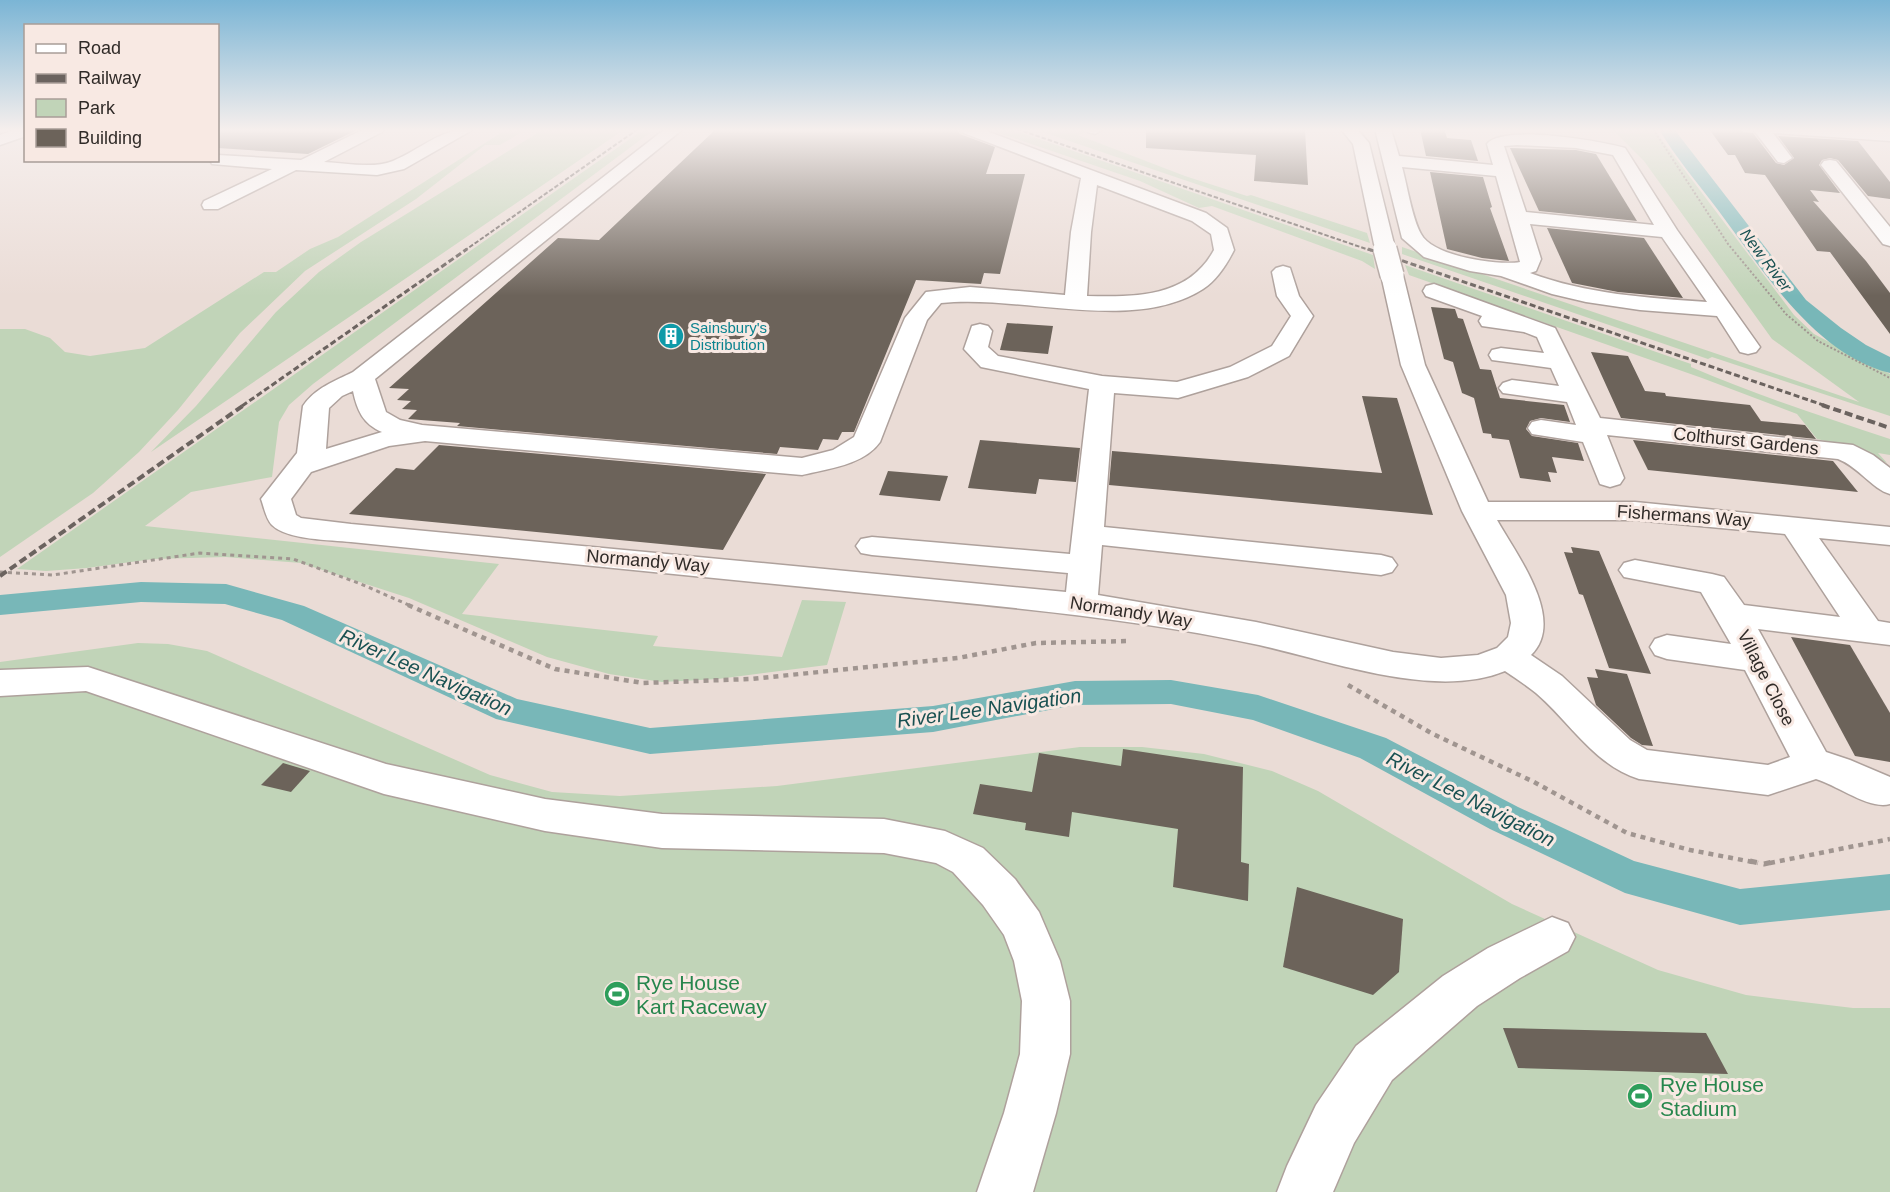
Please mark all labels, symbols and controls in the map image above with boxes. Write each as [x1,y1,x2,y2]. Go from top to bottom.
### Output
legend [24,24,219,162]
text: Road [78,38,121,58]
text: Railway [78,68,141,88]
text: Park [78,98,116,118]
text: Building [78,128,142,148]
water label: New River [1737,225,1795,295]
place label: Sainsbury's Distribution [690,319,767,353]
building icon: Sainsbury's Distribution [656,321,686,351]
street label: Colthurst Gardens [1672,423,1820,459]
street label: Fishermans Way [1616,501,1752,531]
street label: Normandy Way [586,546,710,576]
street label: Normandy Way [1069,592,1193,632]
water label: River Lee Navigation [337,624,515,720]
street label: Village Close [1733,627,1799,729]
water label: River Lee Navigation [896,684,1082,732]
water label: River Lee Navigation [1383,747,1559,851]
place label: Rye House Kart Raceway [636,971,767,1018]
sports icon: Rye House Kart Raceway [602,979,632,1009]
place label: Rye House Stadium [1660,1073,1764,1120]
sports icon: Rye House Stadium [1625,1081,1655,1111]

